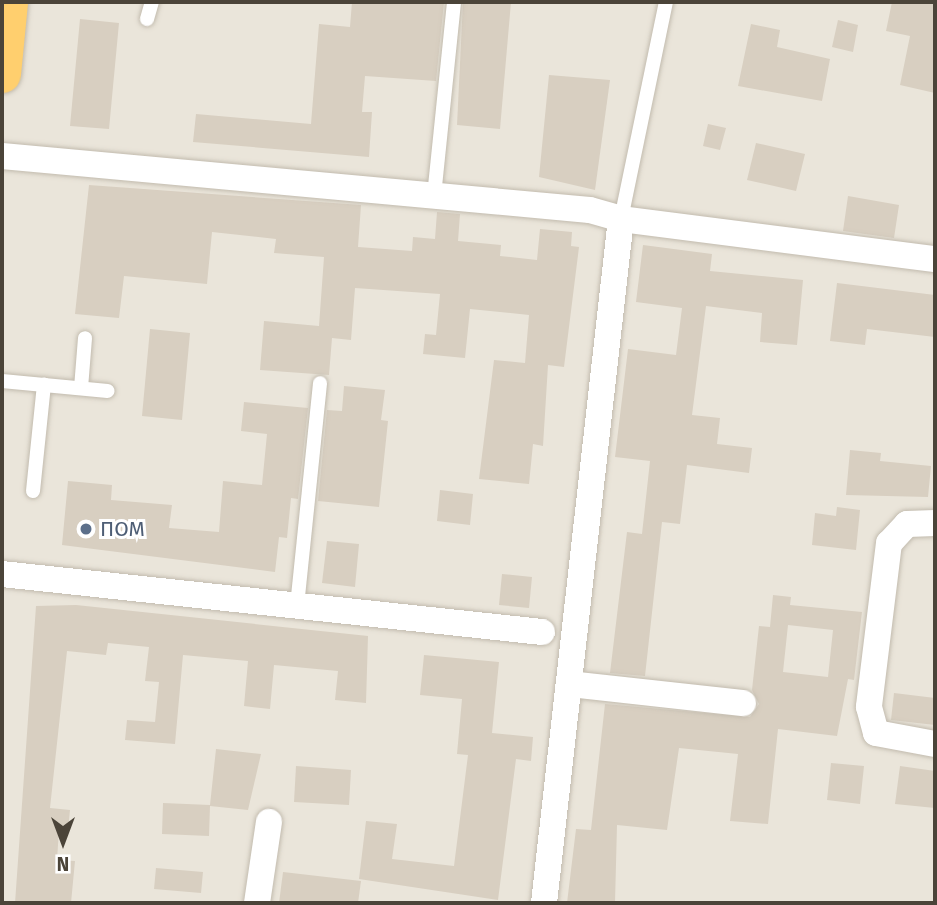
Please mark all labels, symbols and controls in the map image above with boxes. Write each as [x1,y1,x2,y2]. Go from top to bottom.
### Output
place label: ПОМ [100,516,145,542]
marker: ПОМ [78,521,94,537]
north arrow [28,807,98,877]
text: N [57,852,69,875]

